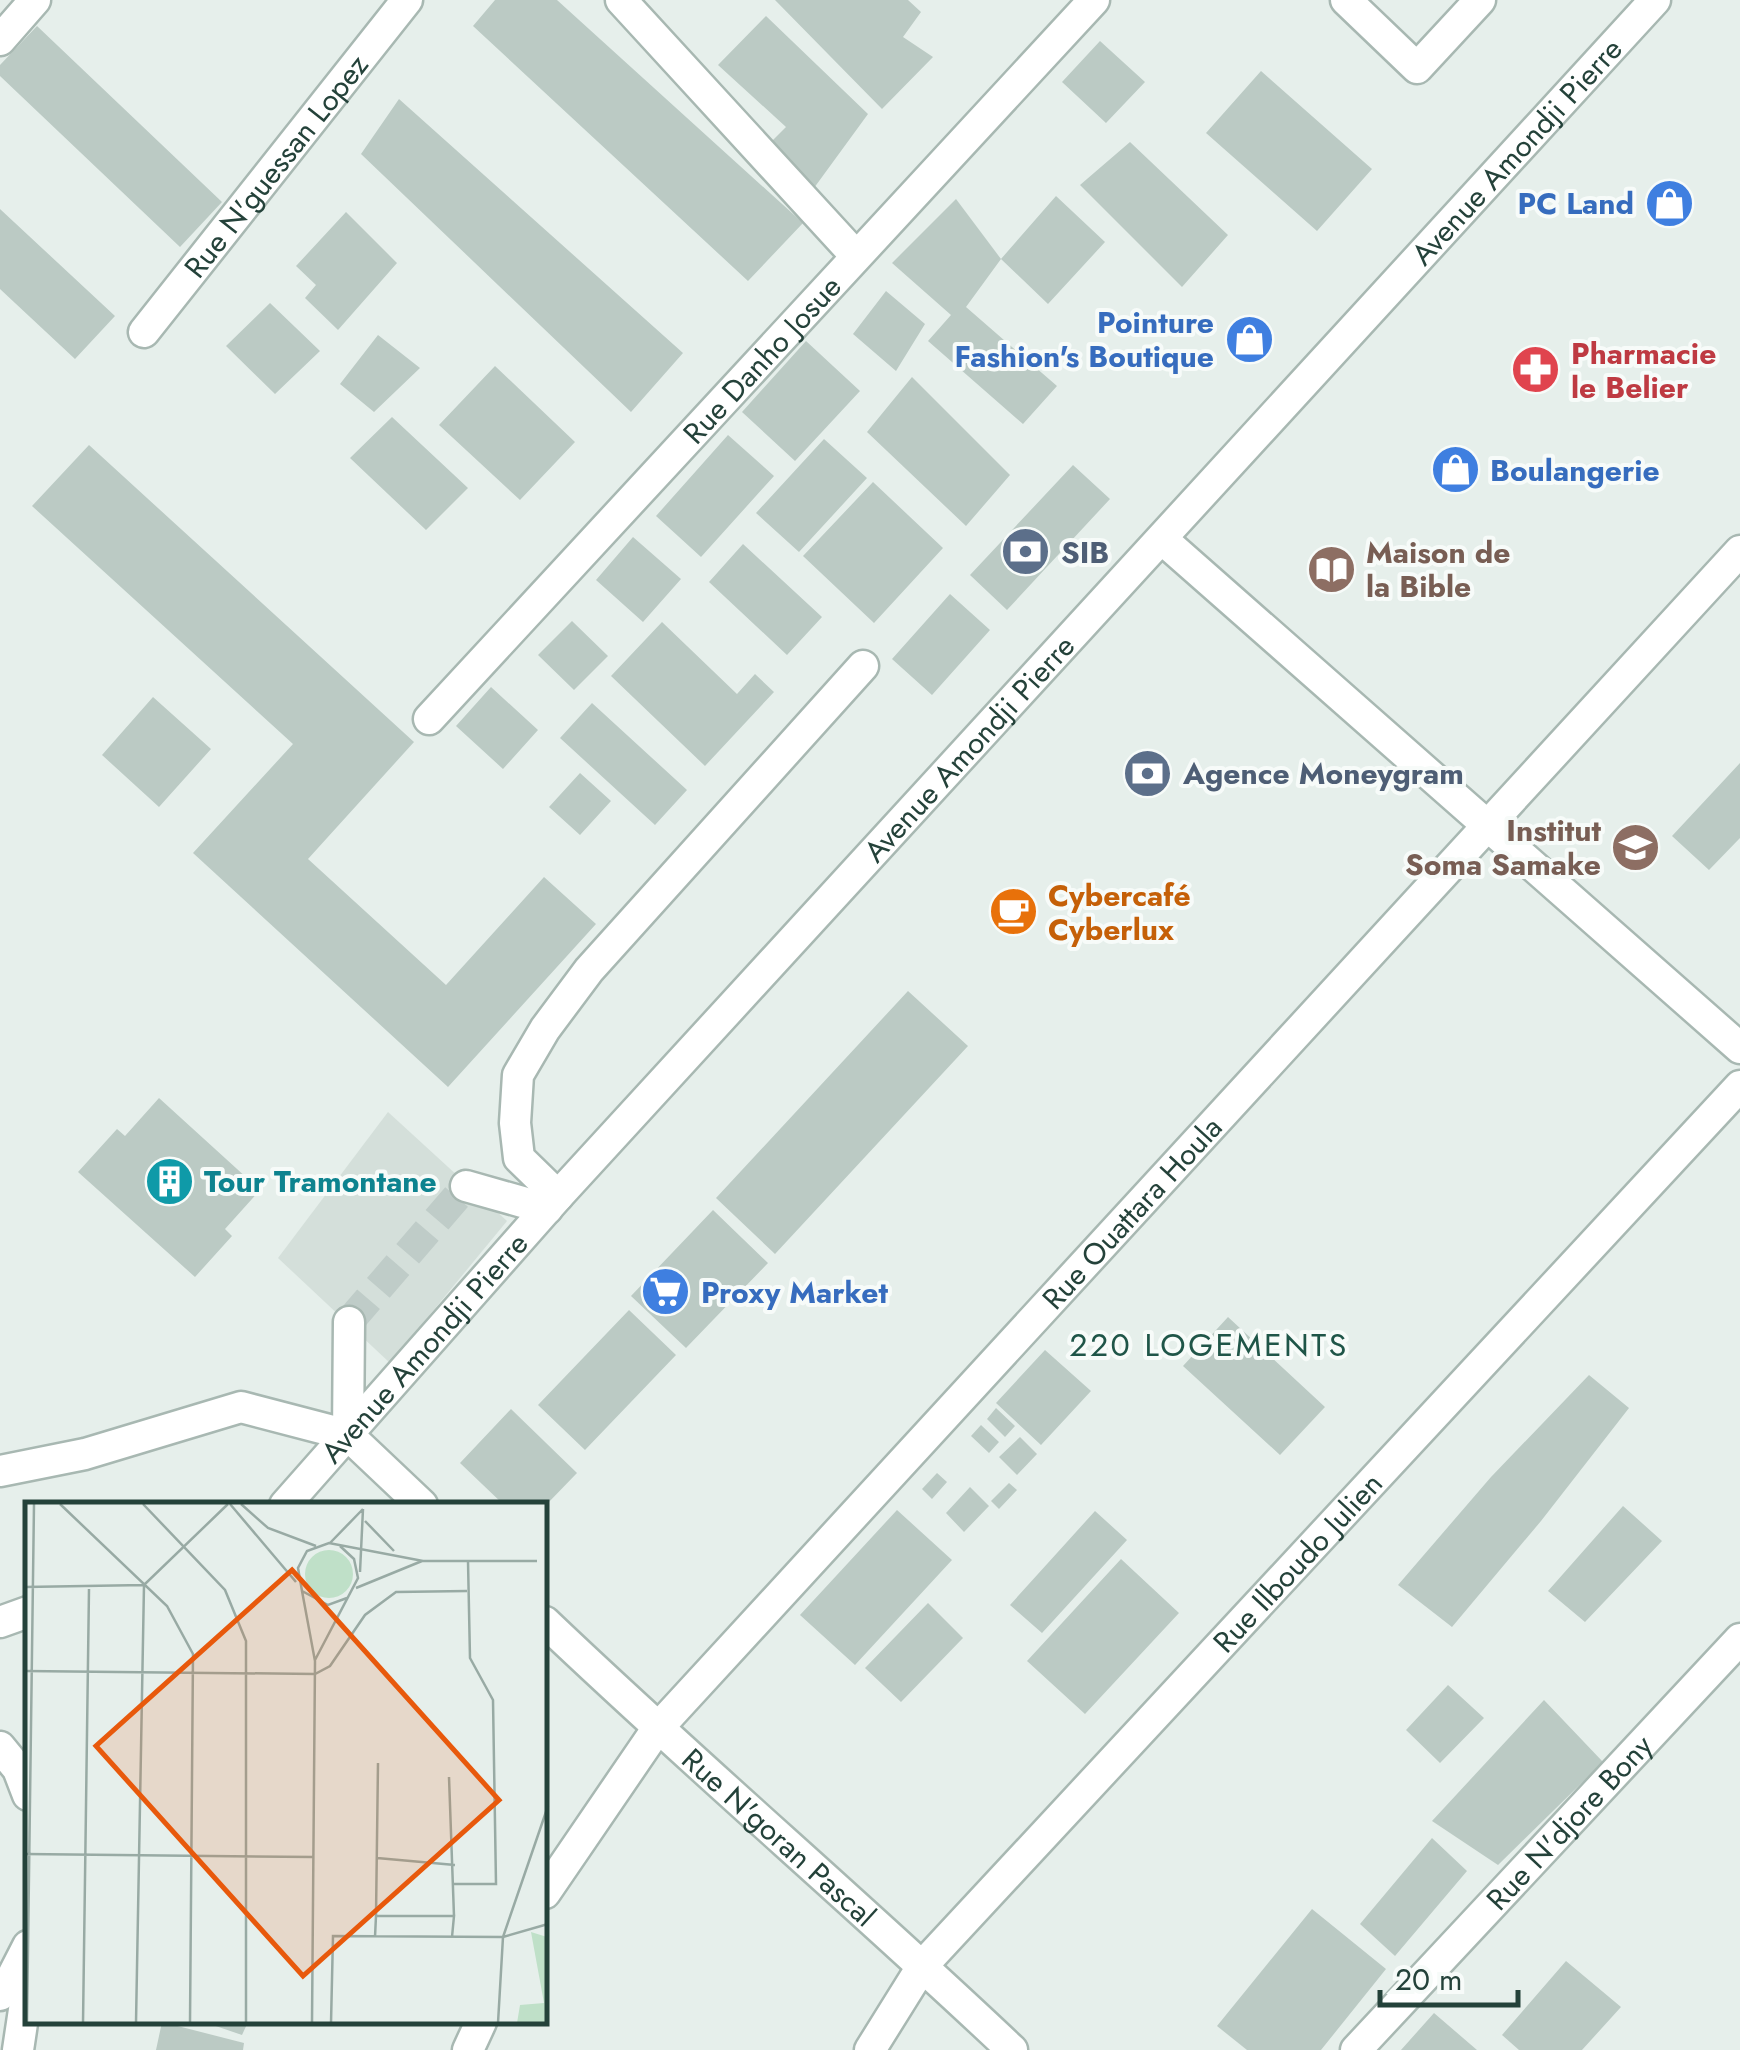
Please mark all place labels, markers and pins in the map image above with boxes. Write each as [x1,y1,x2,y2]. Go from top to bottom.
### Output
shop icon: PC Land [1643,177,1695,229]
place label: PC Land [1518,182,1634,225]
place label: Pointure Fashion's Boutique [955,301,1214,378]
shop icon: Pointure Fashion's Boutique [1223,313,1275,365]
place label: Pharmacie le Belier [1571,332,1716,409]
pharmacy icon: Pharmacie le Belier [1510,344,1562,396]
shop icon: Boulangerie [1429,444,1481,496]
place label: Boulangerie [1490,449,1660,492]
bank icon: SIB [1000,526,1052,578]
place label: SIB [1061,531,1109,574]
place label: Maison de la Bible [1366,531,1511,608]
library icon: Maison de la Bible [1305,543,1357,595]
bank icon: Agence Moneygram [1122,747,1174,799]
place label: Agence Moneygram [1182,752,1464,795]
place label: Institut Soma Samake [1405,809,1601,886]
school or university icon: Institut Soma Samake [1610,821,1662,873]
place label: Cybercafé Cyberlux [1048,874,1191,951]
cafe icon: Cybercafé Cyberlux [987,886,1039,938]
building icon: Tour Tramontane [143,1155,195,1207]
place label: Tour Tramontane [204,1160,437,1203]
supermarket icon: Proxy Market [640,1266,692,1318]
place label: Proxy Market [701,1271,889,1314]

